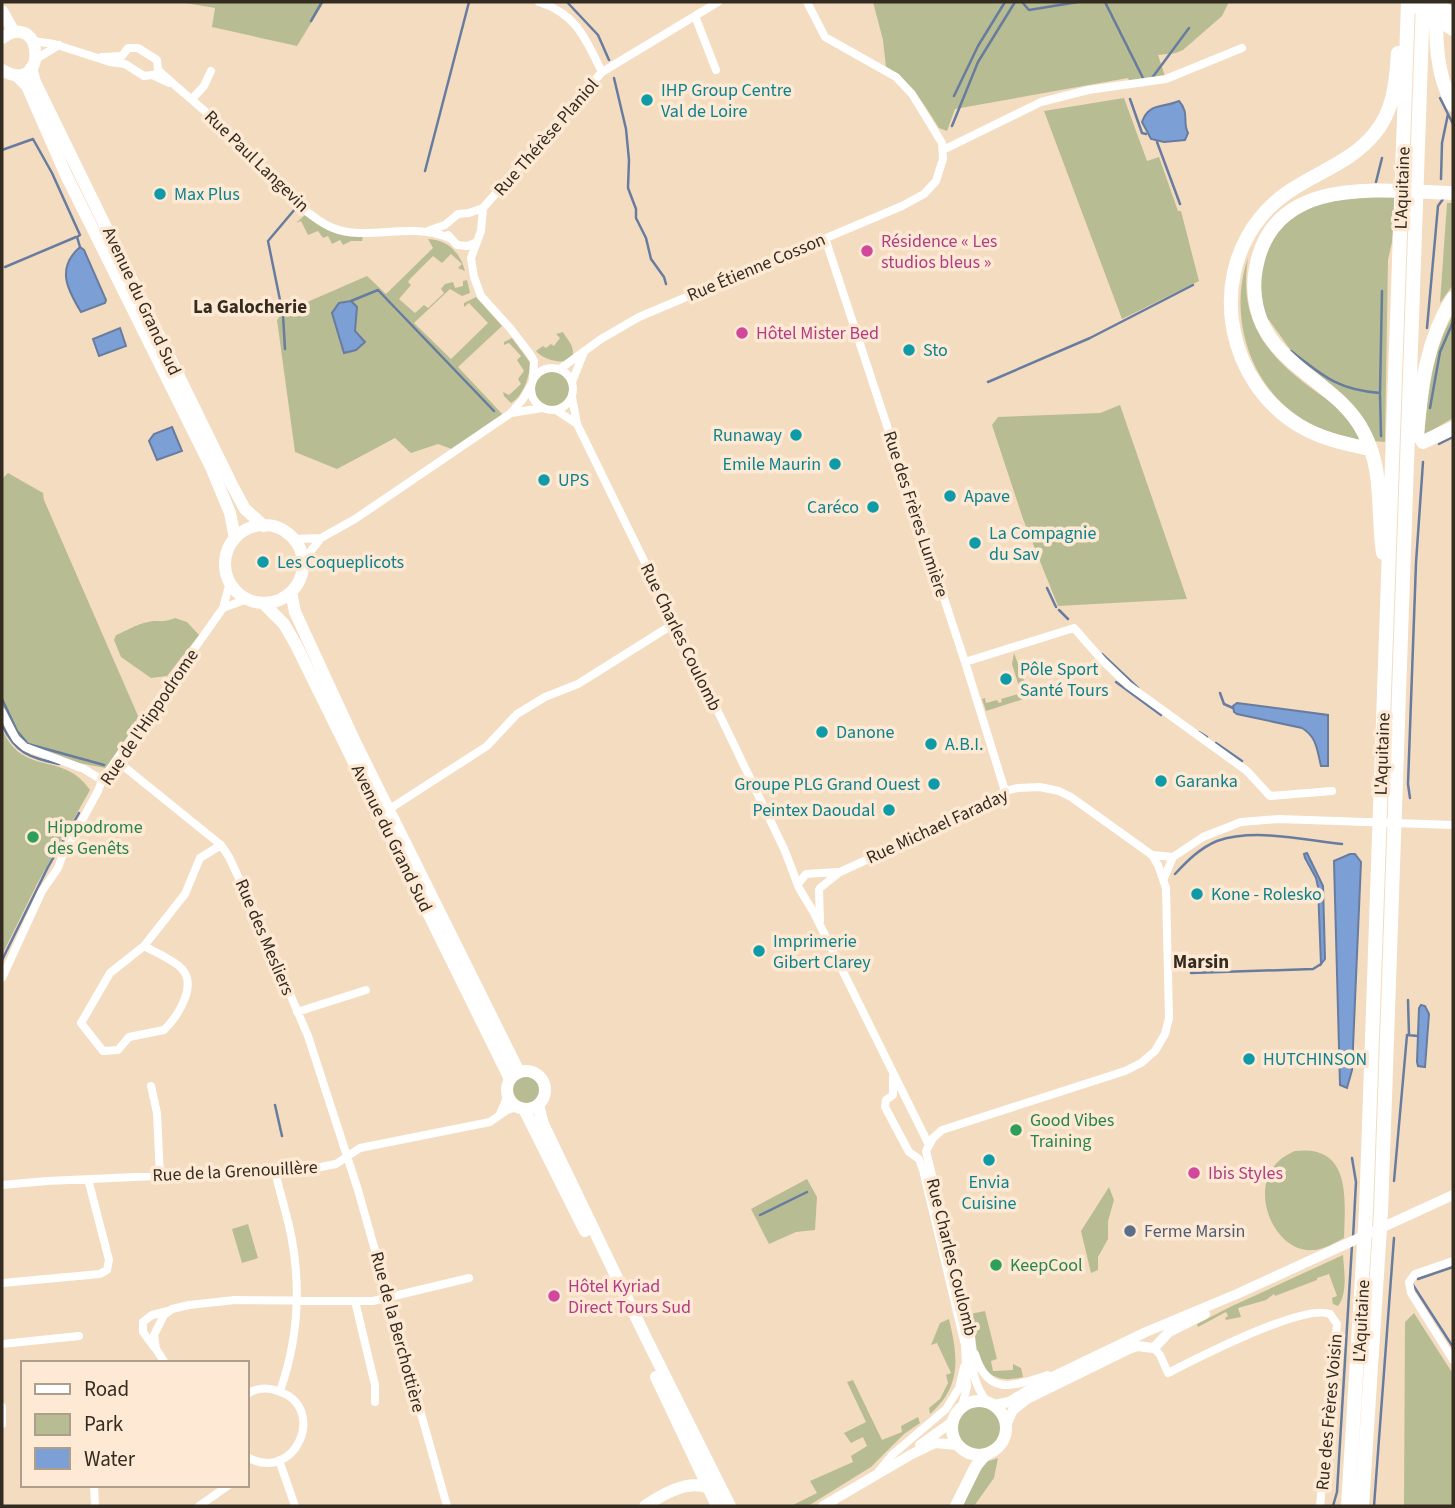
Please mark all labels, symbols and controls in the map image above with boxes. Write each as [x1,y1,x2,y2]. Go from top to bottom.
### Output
street label: Rue Thérèse Planiol [488,73,605,202]
place label: IHP Group Centre Val de Loire [661,78,792,124]
marker: IHP Group Centre Val de Loire [639,92,655,108]
street label: Rue Paul Langevin [199,105,315,218]
street label: L'Aquitaine [1389,146,1416,230]
place label: Max Plus [174,182,240,207]
marker: Max Plus [152,186,168,202]
street label: Avenue du Grand Sud [96,223,187,380]
street label: Rue Étienne Cosson [683,227,829,308]
place label: Résidence « Les studios bleus » [881,229,997,275]
marker: Résidence « Les studios bleus » [859,243,875,259]
district label: La Galocherie [193,294,307,321]
place label: Hôtel Mister Bed [756,321,879,346]
marker: Hôtel Mister Bed [734,325,750,341]
place label: Sto [923,338,948,363]
marker: Sto [901,342,917,358]
place label: Runaway [713,423,783,448]
marker: Runaway [788,427,804,443]
street label: Rue des Frères Lumière [877,428,954,601]
place label: Emile Maurin [723,452,821,477]
marker: Emile Maurin [827,456,843,472]
place label: UPS [558,468,589,493]
marker: UPS [536,472,552,488]
place label: Apave [964,484,1010,509]
marker: Apave [942,488,958,504]
place label: Caréco [807,495,859,520]
marker: Caréco [865,499,881,515]
place label: La Compagnie du Sav [989,521,1097,567]
marker: La Compagnie du Sav [967,535,983,551]
place label: Les Coqueplicots [277,550,404,575]
marker: Les Coqueplicots [255,554,271,570]
street label: Rue Charles Coulomb [634,559,727,715]
street label: Rue de l'Hippodrome [94,644,204,790]
place label: Pôle Sport Santé Tours [1020,657,1109,703]
marker: Pôle Sport Santé Tours [998,671,1014,687]
street label: L'Aquitaine [1369,712,1396,796]
place label: Danone [836,720,895,745]
marker: Danone [814,724,830,740]
place label: A.B.I. [945,732,984,757]
marker: A.B.I. [923,736,939,752]
street label: Avenue du Grand Sud [345,760,438,916]
place label: Garanka [1175,769,1238,794]
place label: Groupe PLG Grand Ouest [734,772,920,797]
marker: Garanka [1153,773,1169,789]
marker: Groupe PLG Grand Ouest [926,776,942,792]
street label: Rue Michael Faraday [862,782,1013,870]
place label: Peintex Daoudal [752,798,875,823]
marker: Peintex Daoudal [881,802,897,818]
place label: Hippodrome des Genêts [47,815,143,861]
marker: Hippodrome des Genêts [25,829,41,845]
street label: Rue des Mesliers [229,875,300,999]
place label: Kone - Rolesko [1211,882,1322,907]
marker: Kone - Rolesko [1189,886,1205,902]
place label: Imprimerie Gibert Clarey [773,929,871,975]
marker: Imprimerie Gibert Clarey [751,943,767,959]
district label: Marsin [1173,949,1229,976]
place label: HUTCHINSON [1263,1047,1367,1072]
marker: HUTCHINSON [1241,1051,1257,1067]
place label: Good Vibes Training [1030,1108,1114,1154]
marker: Good Vibes Training [1008,1122,1024,1138]
marker: Envia Cuisine [981,1152,997,1168]
street label: Rue de la Grenouillère [152,1155,318,1188]
place label: Ibis Styles [1208,1161,1283,1186]
marker: Ibis Styles [1186,1165,1202,1181]
place label: Envia Cuisine [961,1170,1017,1216]
street label: Rue Charles Coulomb [920,1176,983,1339]
place label: Ferme Marsin [1144,1219,1245,1244]
marker: Ferme Marsin [1122,1223,1138,1239]
street label: Rue de la Berchottière [364,1249,431,1415]
place label: KeepCool [1010,1253,1083,1278]
marker: KeepCool [988,1257,1004,1273]
place label: Hôtel Kyriad Direct Tours Sud [568,1274,691,1320]
street label: L'Aquitaine [1347,1279,1376,1363]
marker: Hôtel Kyriad Direct Tours Sud [546,1288,562,1304]
street label: Rue des Frères Voisin [1310,1333,1349,1491]
legend [21,1361,248,1487]
text: Road [84,1374,129,1404]
text: Park [84,1409,124,1439]
text: Water [84,1444,136,1474]

